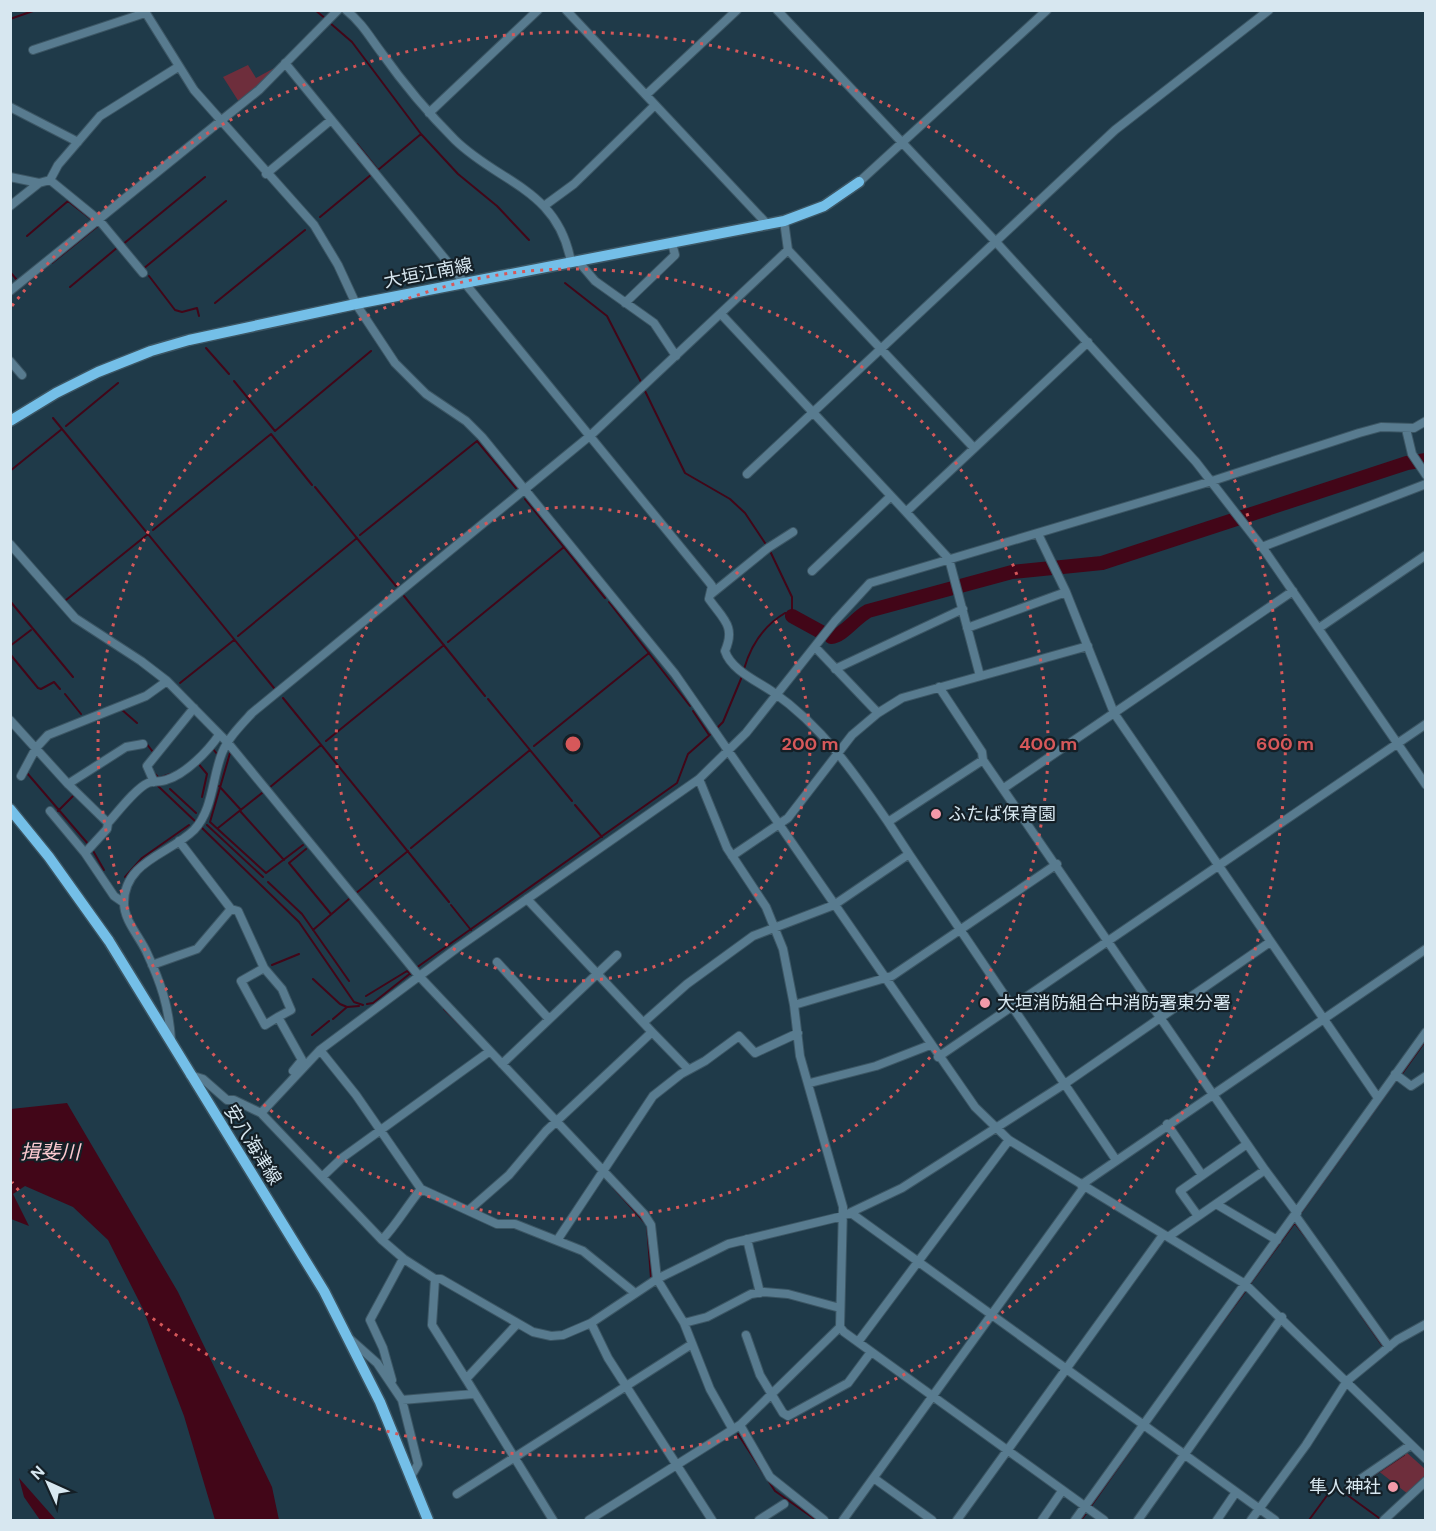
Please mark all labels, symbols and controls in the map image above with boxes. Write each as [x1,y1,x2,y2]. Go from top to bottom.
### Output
street label: 大垣江南線 [382,253,474,293]
text: 200 m [782,732,838,756]
text: 400 m [1019,732,1077,756]
text: 600 m [1256,732,1314,756]
centre of rings [563,734,583,754]
place label: ふたば保育園 [948,802,1056,826]
marker: ふたば保育園 [929,807,943,821]
place label: 大垣消防組合中消防署東分署 [997,991,1231,1015]
marker: 大垣消防組合中消防署東分署 [978,996,992,1010]
street label: 安八海津線 [219,1100,287,1190]
water label: 揖斐川 [20,1139,82,1165]
north arrow [18,1453,78,1513]
text: N [26,1461,49,1484]
place label: 隼人神社 [1309,1475,1381,1499]
marker: 隼人神社 [1386,1480,1400,1494]

